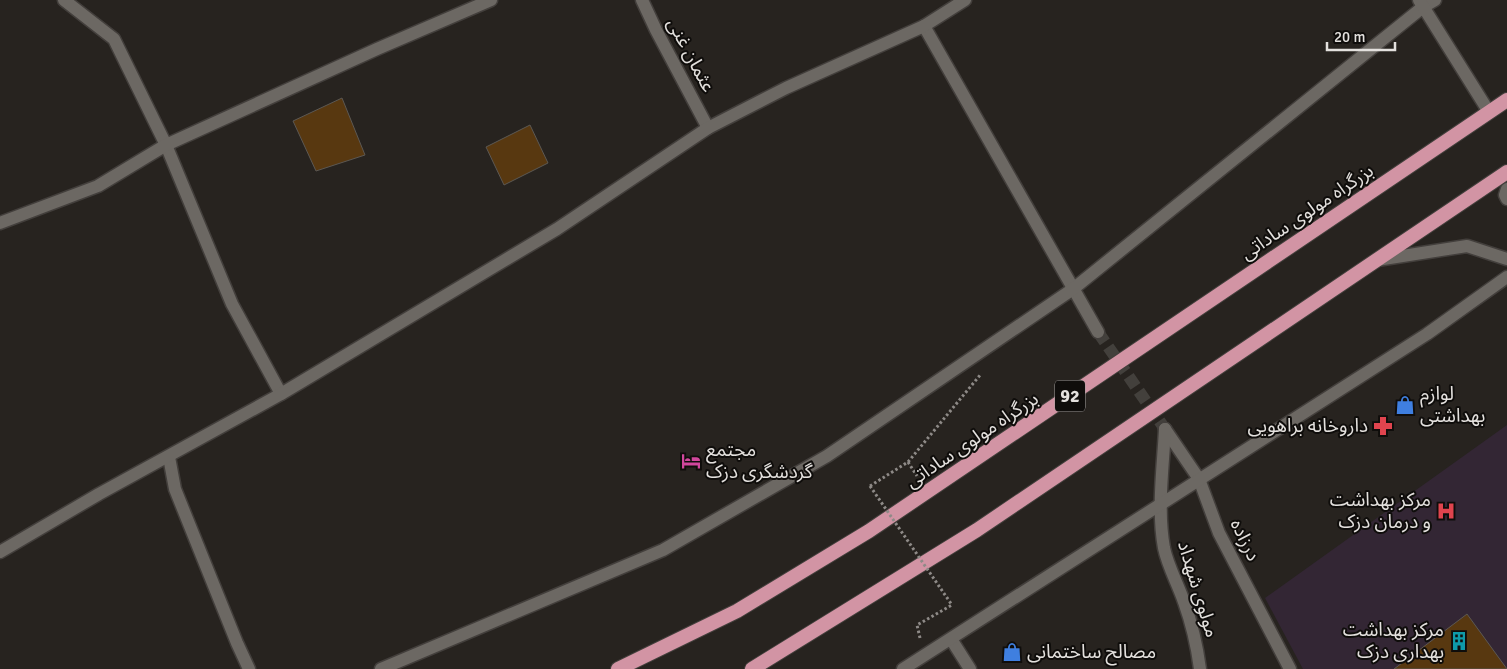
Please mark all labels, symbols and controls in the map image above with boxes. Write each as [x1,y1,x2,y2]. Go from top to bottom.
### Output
street label: عثمان غنی [662,14,720,96]
scale bar [1327,20,1394,52]
text: 20 m [1334,28,1365,46]
street label: بزرگراه مولوی ساداتی [1236,159,1378,265]
road number: 92 [1055,381,1085,412]
place label: لوازم بهداشتی [1420,382,1485,428]
street label: بزرگراه مولوی ساداتی [901,387,1043,493]
shop icon: لوازم بهداشتی [1394,394,1416,416]
place label: داروخانه براهویی [1247,414,1368,438]
pharmacy icon: داروخانه براهویی [1372,415,1394,437]
place label: مجتمع گردشگری دزک [706,438,814,484]
hotel icon: مجتمع گردشگری دزک [680,450,702,472]
place label: مرکز بهداشت و درمان دزک [1330,488,1431,534]
hospital icon: مرکز بهداشت و درمان دزک [1435,500,1457,522]
street label: درزاده [1225,515,1265,565]
street label: مولوی شهداد [1172,538,1224,640]
place label: مرکز بهداشت بهداری دزک [1343,618,1444,664]
building icon: مرکز بهداشت بهداری دزک [1448,630,1470,652]
place label: مصالح ساختمانی [1027,640,1156,666]
shop icon: مصالح ساختمانی [1001,641,1023,663]

